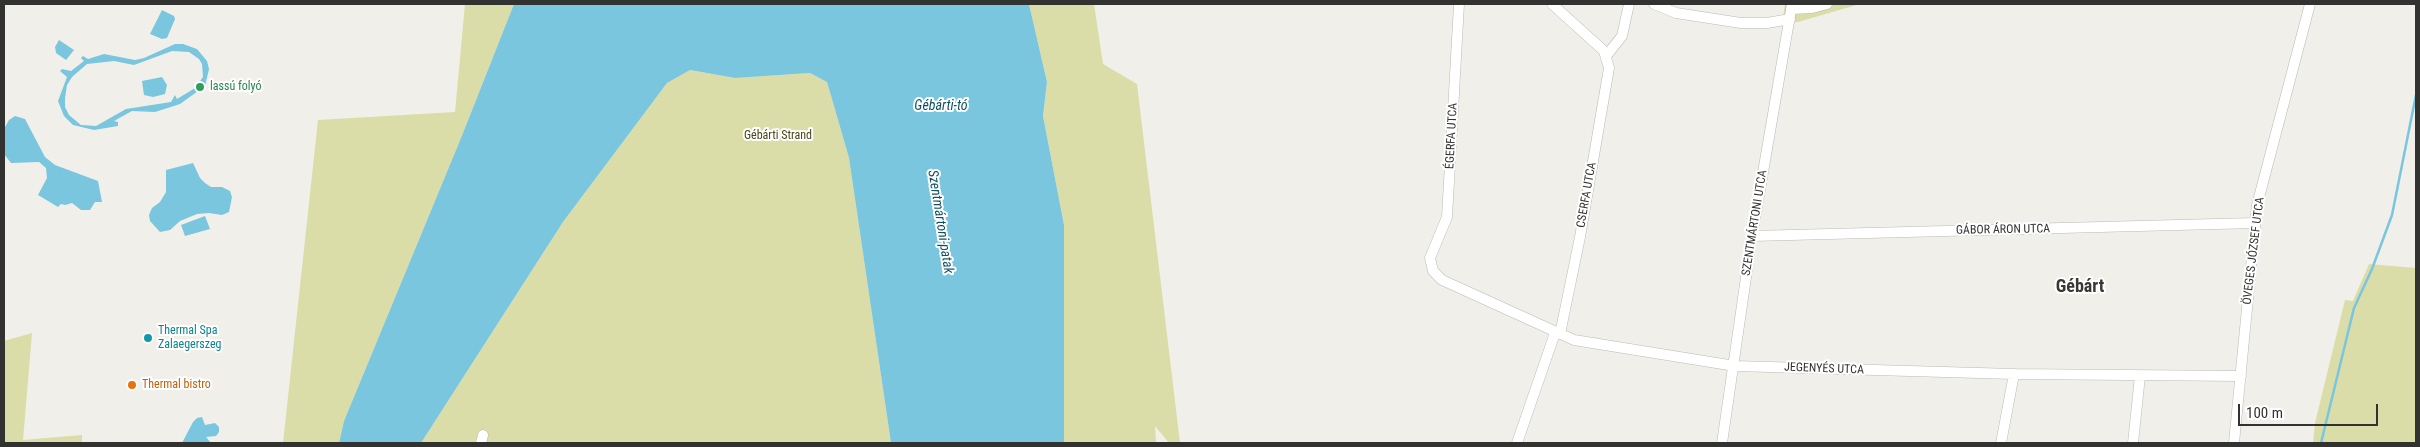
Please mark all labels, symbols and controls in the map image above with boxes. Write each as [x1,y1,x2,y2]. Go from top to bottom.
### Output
place label: lassú folyó [210,80,262,94]
marker: lassú folyó [194,81,206,93]
water label: Gébárti-tó [914,98,968,114]
street label: ÉGERFA UTCA [1443,102,1461,170]
park label: Gébárti Strand [744,129,812,143]
street label: CSERFA UTCA [1574,161,1600,229]
water label: Szentmártoni-patak [924,169,956,275]
street label: SZENTMÁRTONI UTCA [1740,169,1770,277]
street label: ÖVEGES JÓZSEF UTCA [2240,196,2268,306]
street label: GÁBOR ÁRON UTCA [1956,222,2050,238]
district label: Gébárt [2056,276,2104,298]
place label: Thermal Spa Zalaegerszeg [158,324,222,352]
marker: Thermal Spa Zalaegerszeg [142,332,154,344]
street label: JEGENYÉS UTCA [1784,360,1864,378]
place label: Thermal bistro [142,378,211,392]
marker: Thermal bistro [126,379,138,391]
scale bar [2240,394,2380,426]
text: 100 m [2246,404,2283,422]

